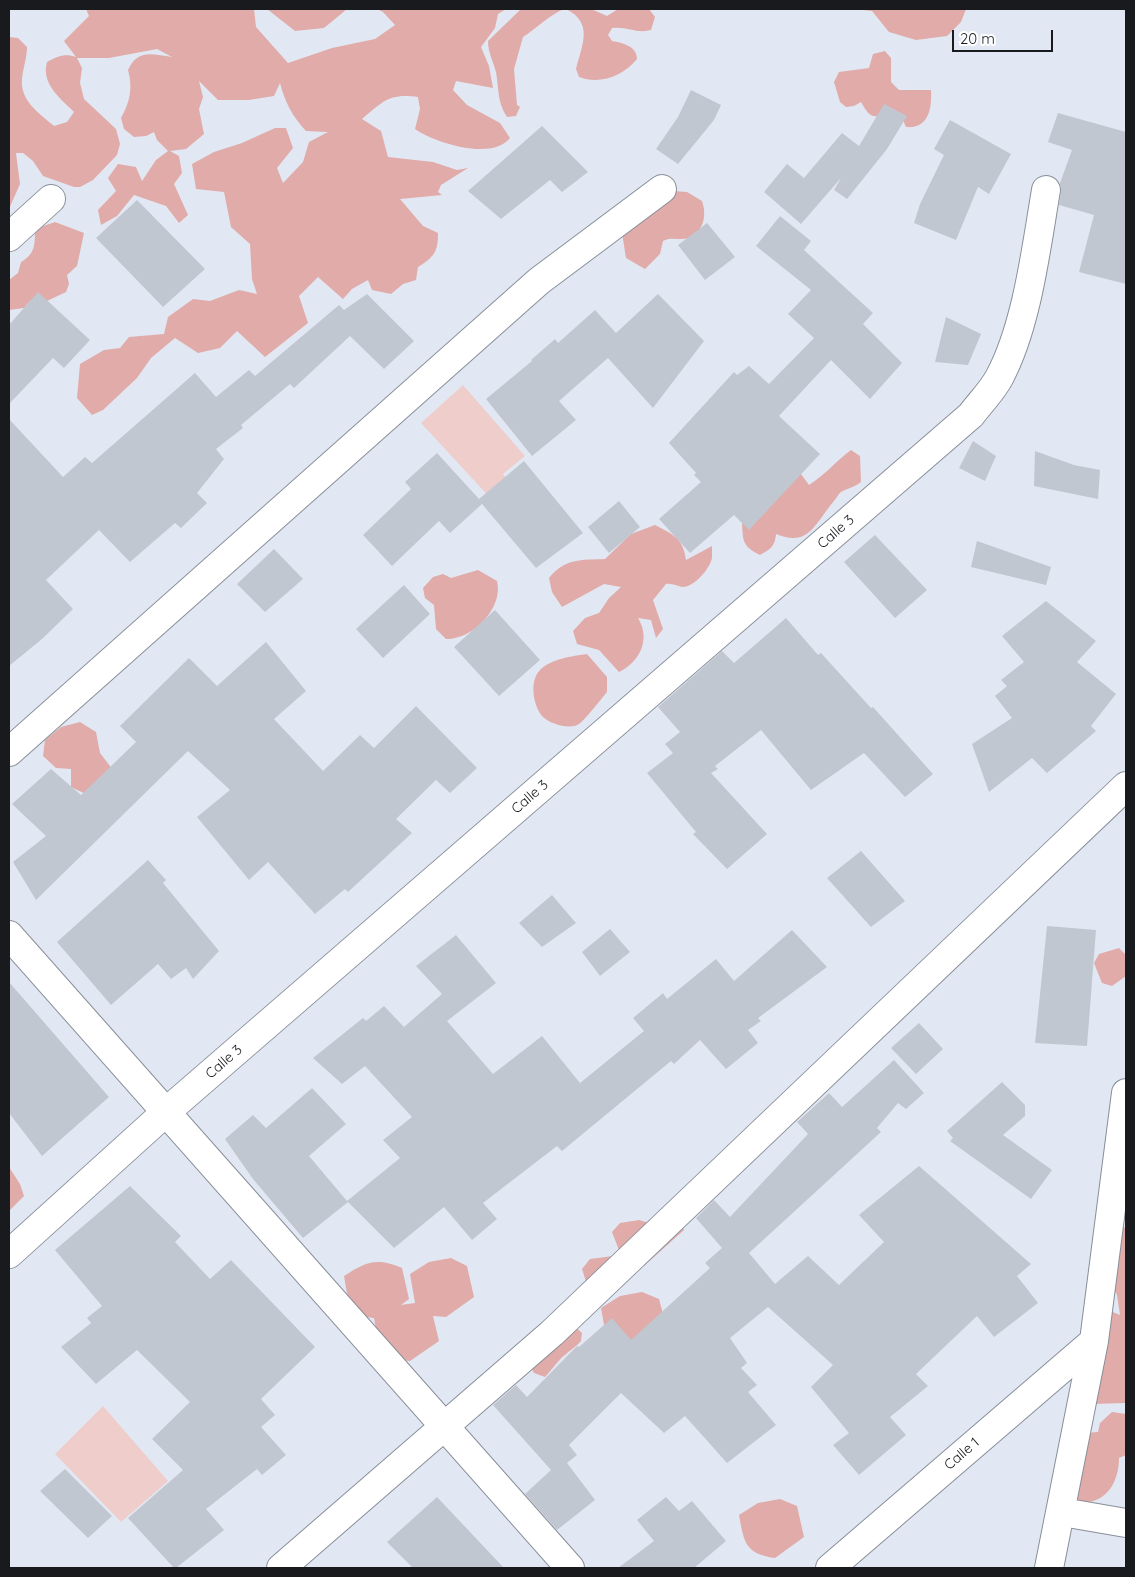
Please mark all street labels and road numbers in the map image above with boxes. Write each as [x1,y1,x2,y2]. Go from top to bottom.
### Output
street label: Calle 3 [814,512,858,552]
street label: Calle 3 [508,777,552,817]
street label: Calle 3 [202,1042,246,1082]
street label: Calle 1 [941,1434,983,1474]

